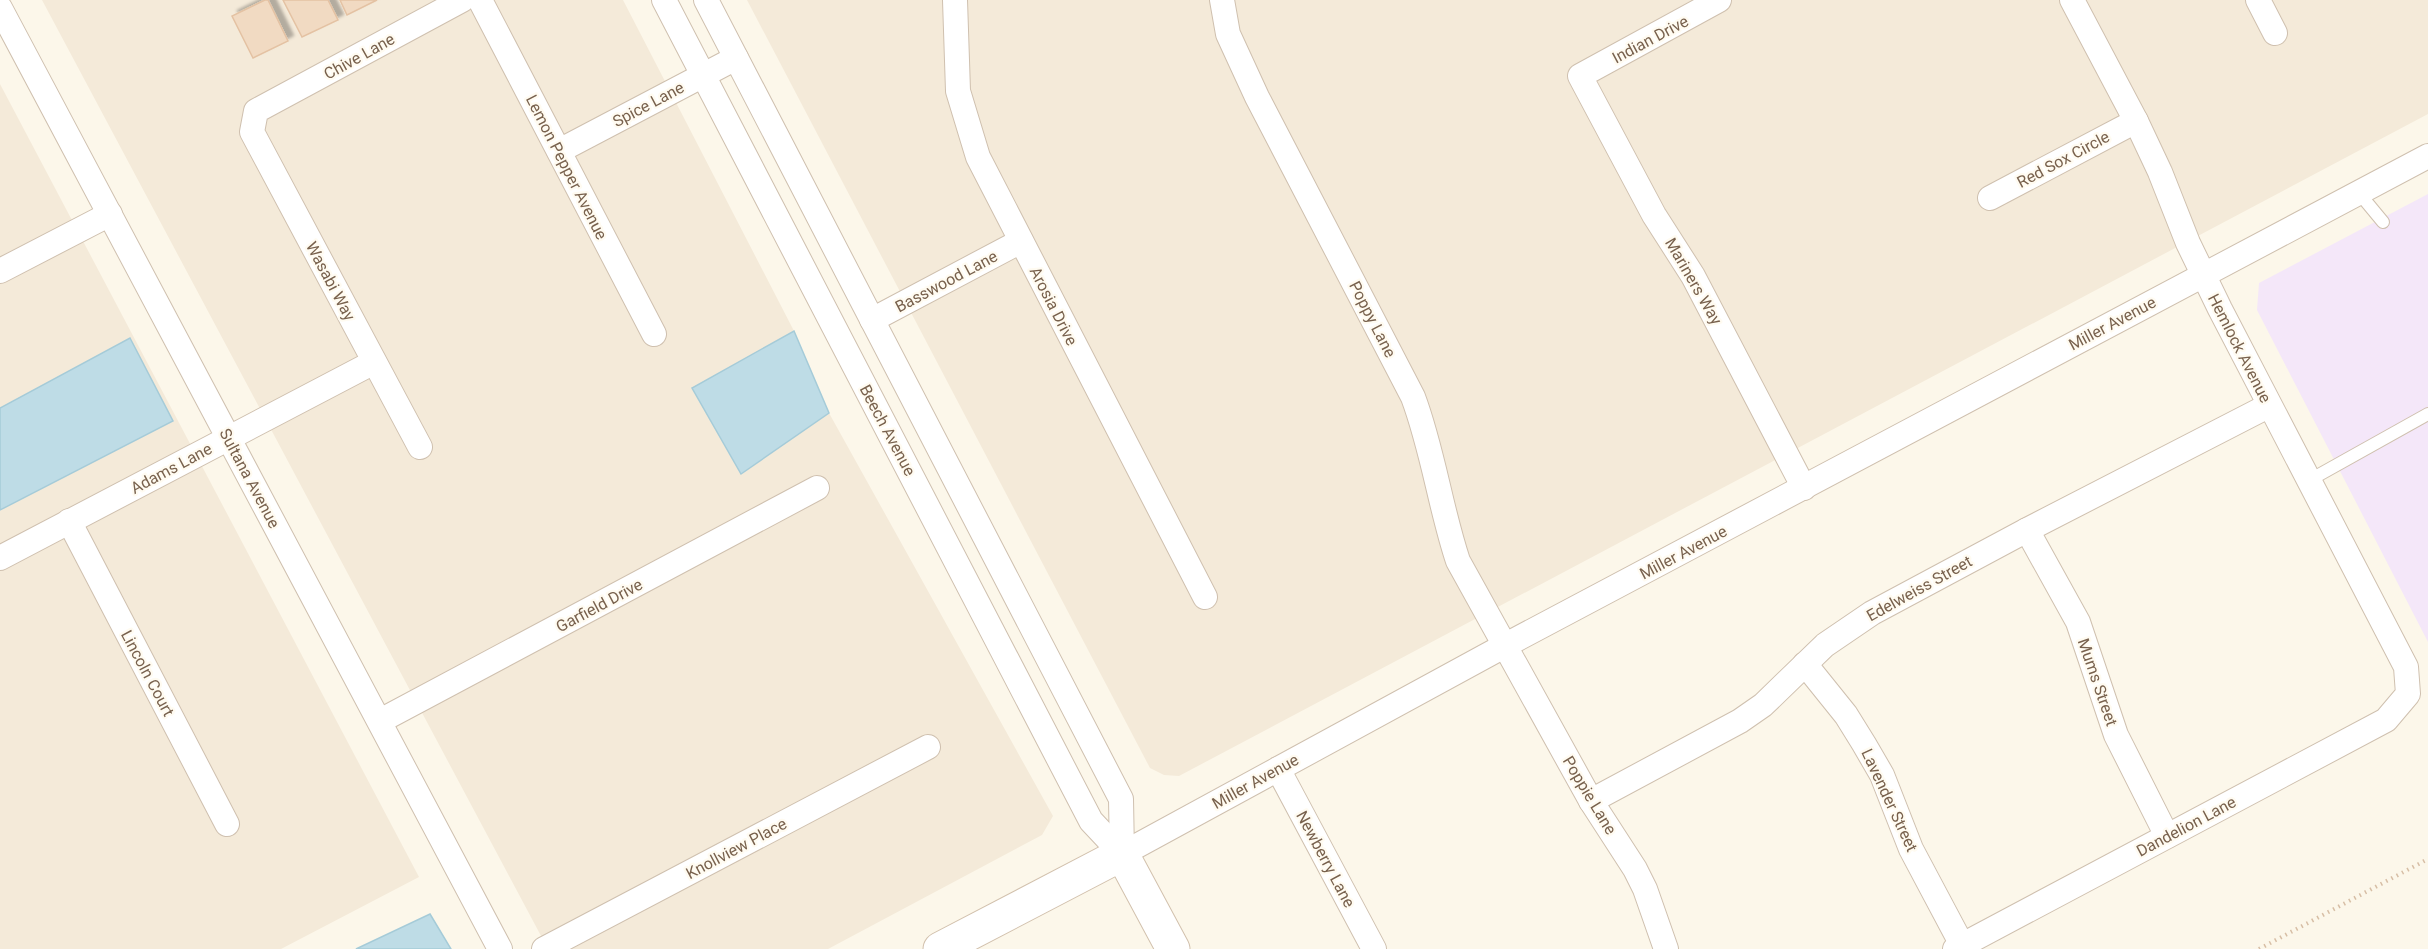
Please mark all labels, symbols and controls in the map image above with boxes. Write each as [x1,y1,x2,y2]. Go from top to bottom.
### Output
street label: Indian Drive [1609,11,1692,67]
street label: Chive Lane [321,29,398,84]
street label: Spice Lane [609,78,687,131]
street label: Lemon Pepper Avenue [522,92,611,243]
street label: Red Sox Circle [2014,127,2113,192]
street label: Mariners Way [1661,234,1726,328]
street label: Wasabi Way [302,239,359,324]
street label: Basswood Lane [892,247,1001,316]
street label: Arosia Drive [1026,264,1081,349]
street label: Poppy Lane [1345,278,1400,361]
street label: Hemlock Avenue [2204,291,2275,406]
street label: Miller Avenue [2065,293,2159,354]
street label: Beech Avenue [856,381,920,479]
street label: Sultana Avenue [215,425,284,531]
street label: Adams Lane [127,439,215,498]
street label: Miller Avenue [1636,522,1730,583]
street label: Edelweiss Street [1863,552,1975,625]
street label: Garfield Drive [553,575,646,636]
street label: Lincoln Court [117,627,178,720]
street label: Mums Street [2074,636,2121,728]
street label: Lavender Street [1857,746,1922,855]
street label: Miller Avenue [1209,750,1302,813]
street label: Poppie Lane [1559,753,1620,838]
street label: Dandelion Lane [2133,792,2239,861]
street label: Newberry Lane [1292,808,1359,911]
street label: Knollview Place [683,814,790,883]

